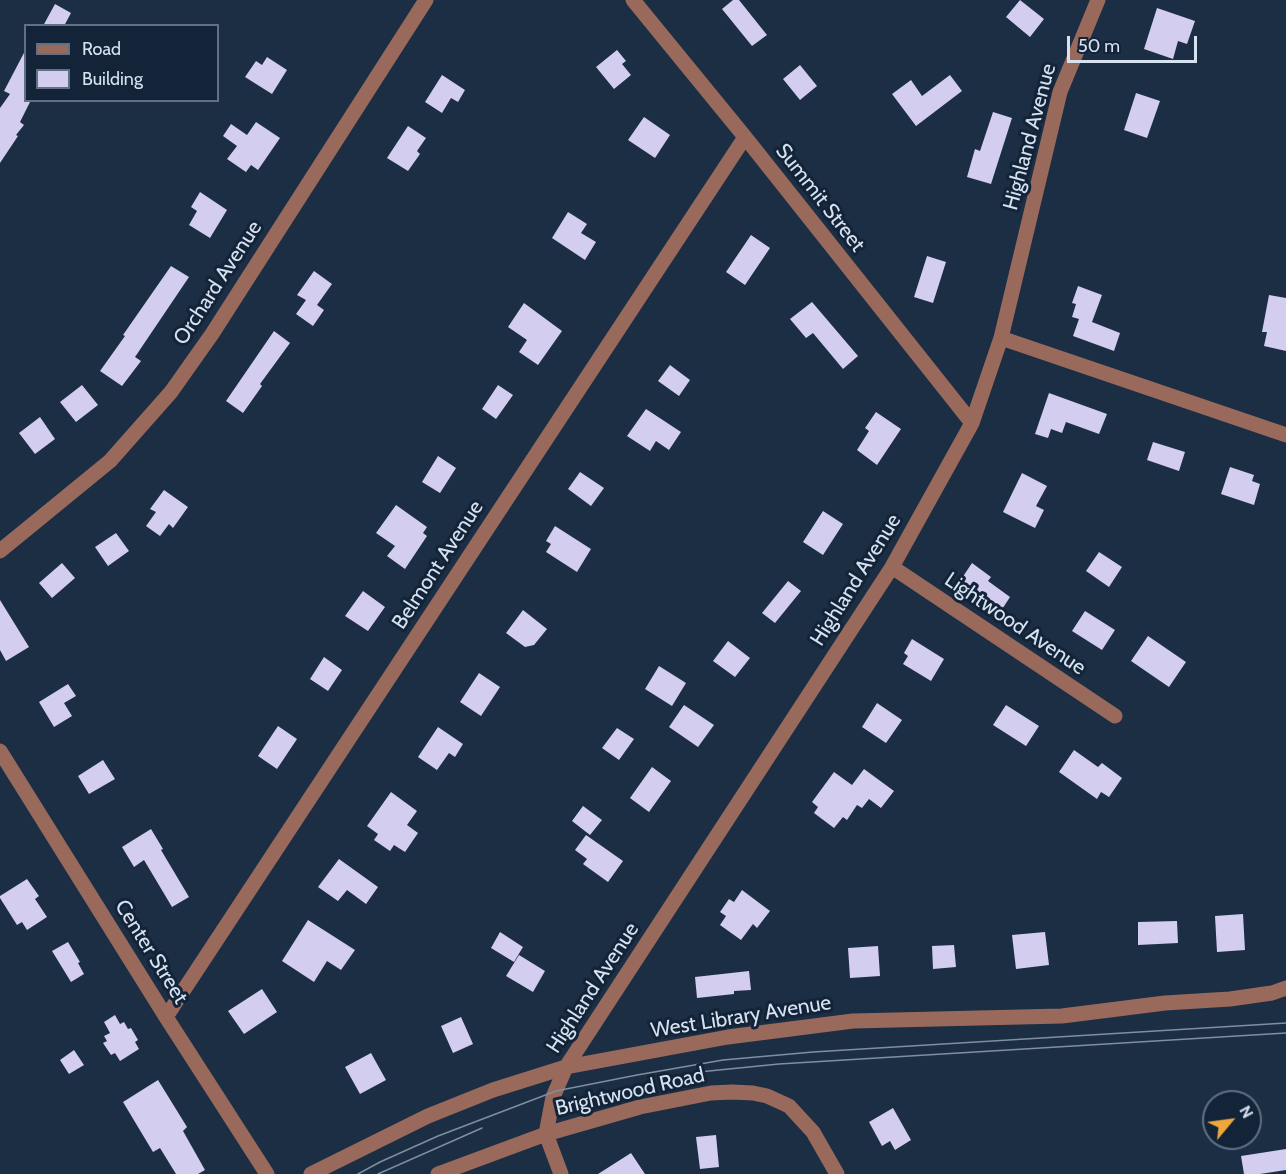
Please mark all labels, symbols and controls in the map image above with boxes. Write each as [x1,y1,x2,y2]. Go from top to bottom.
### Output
legend [24,24,219,102]
scale bar [1070,24,1200,62]
text: 50 m [1078,35,1120,57]
text: Road [82,38,121,60]
street label: Highland Avenue [998,61,1062,213]
text: Building [82,68,143,90]
street label: Summit Street [770,139,870,257]
street label: Orchard Avenue [169,216,267,350]
street label: Belmont Avenue [387,496,489,634]
street label: Highland Avenue [805,509,907,651]
street label: Lightwood Avenue [940,567,1090,681]
street label: Center Street [109,895,193,1009]
street label: Highland Avenue [541,918,645,1058]
street label: West Library Avenue [649,990,833,1044]
street label: Brightwood Road [553,1063,707,1121]
north arrow [1202,1090,1262,1150]
text: N [1235,1102,1257,1122]

